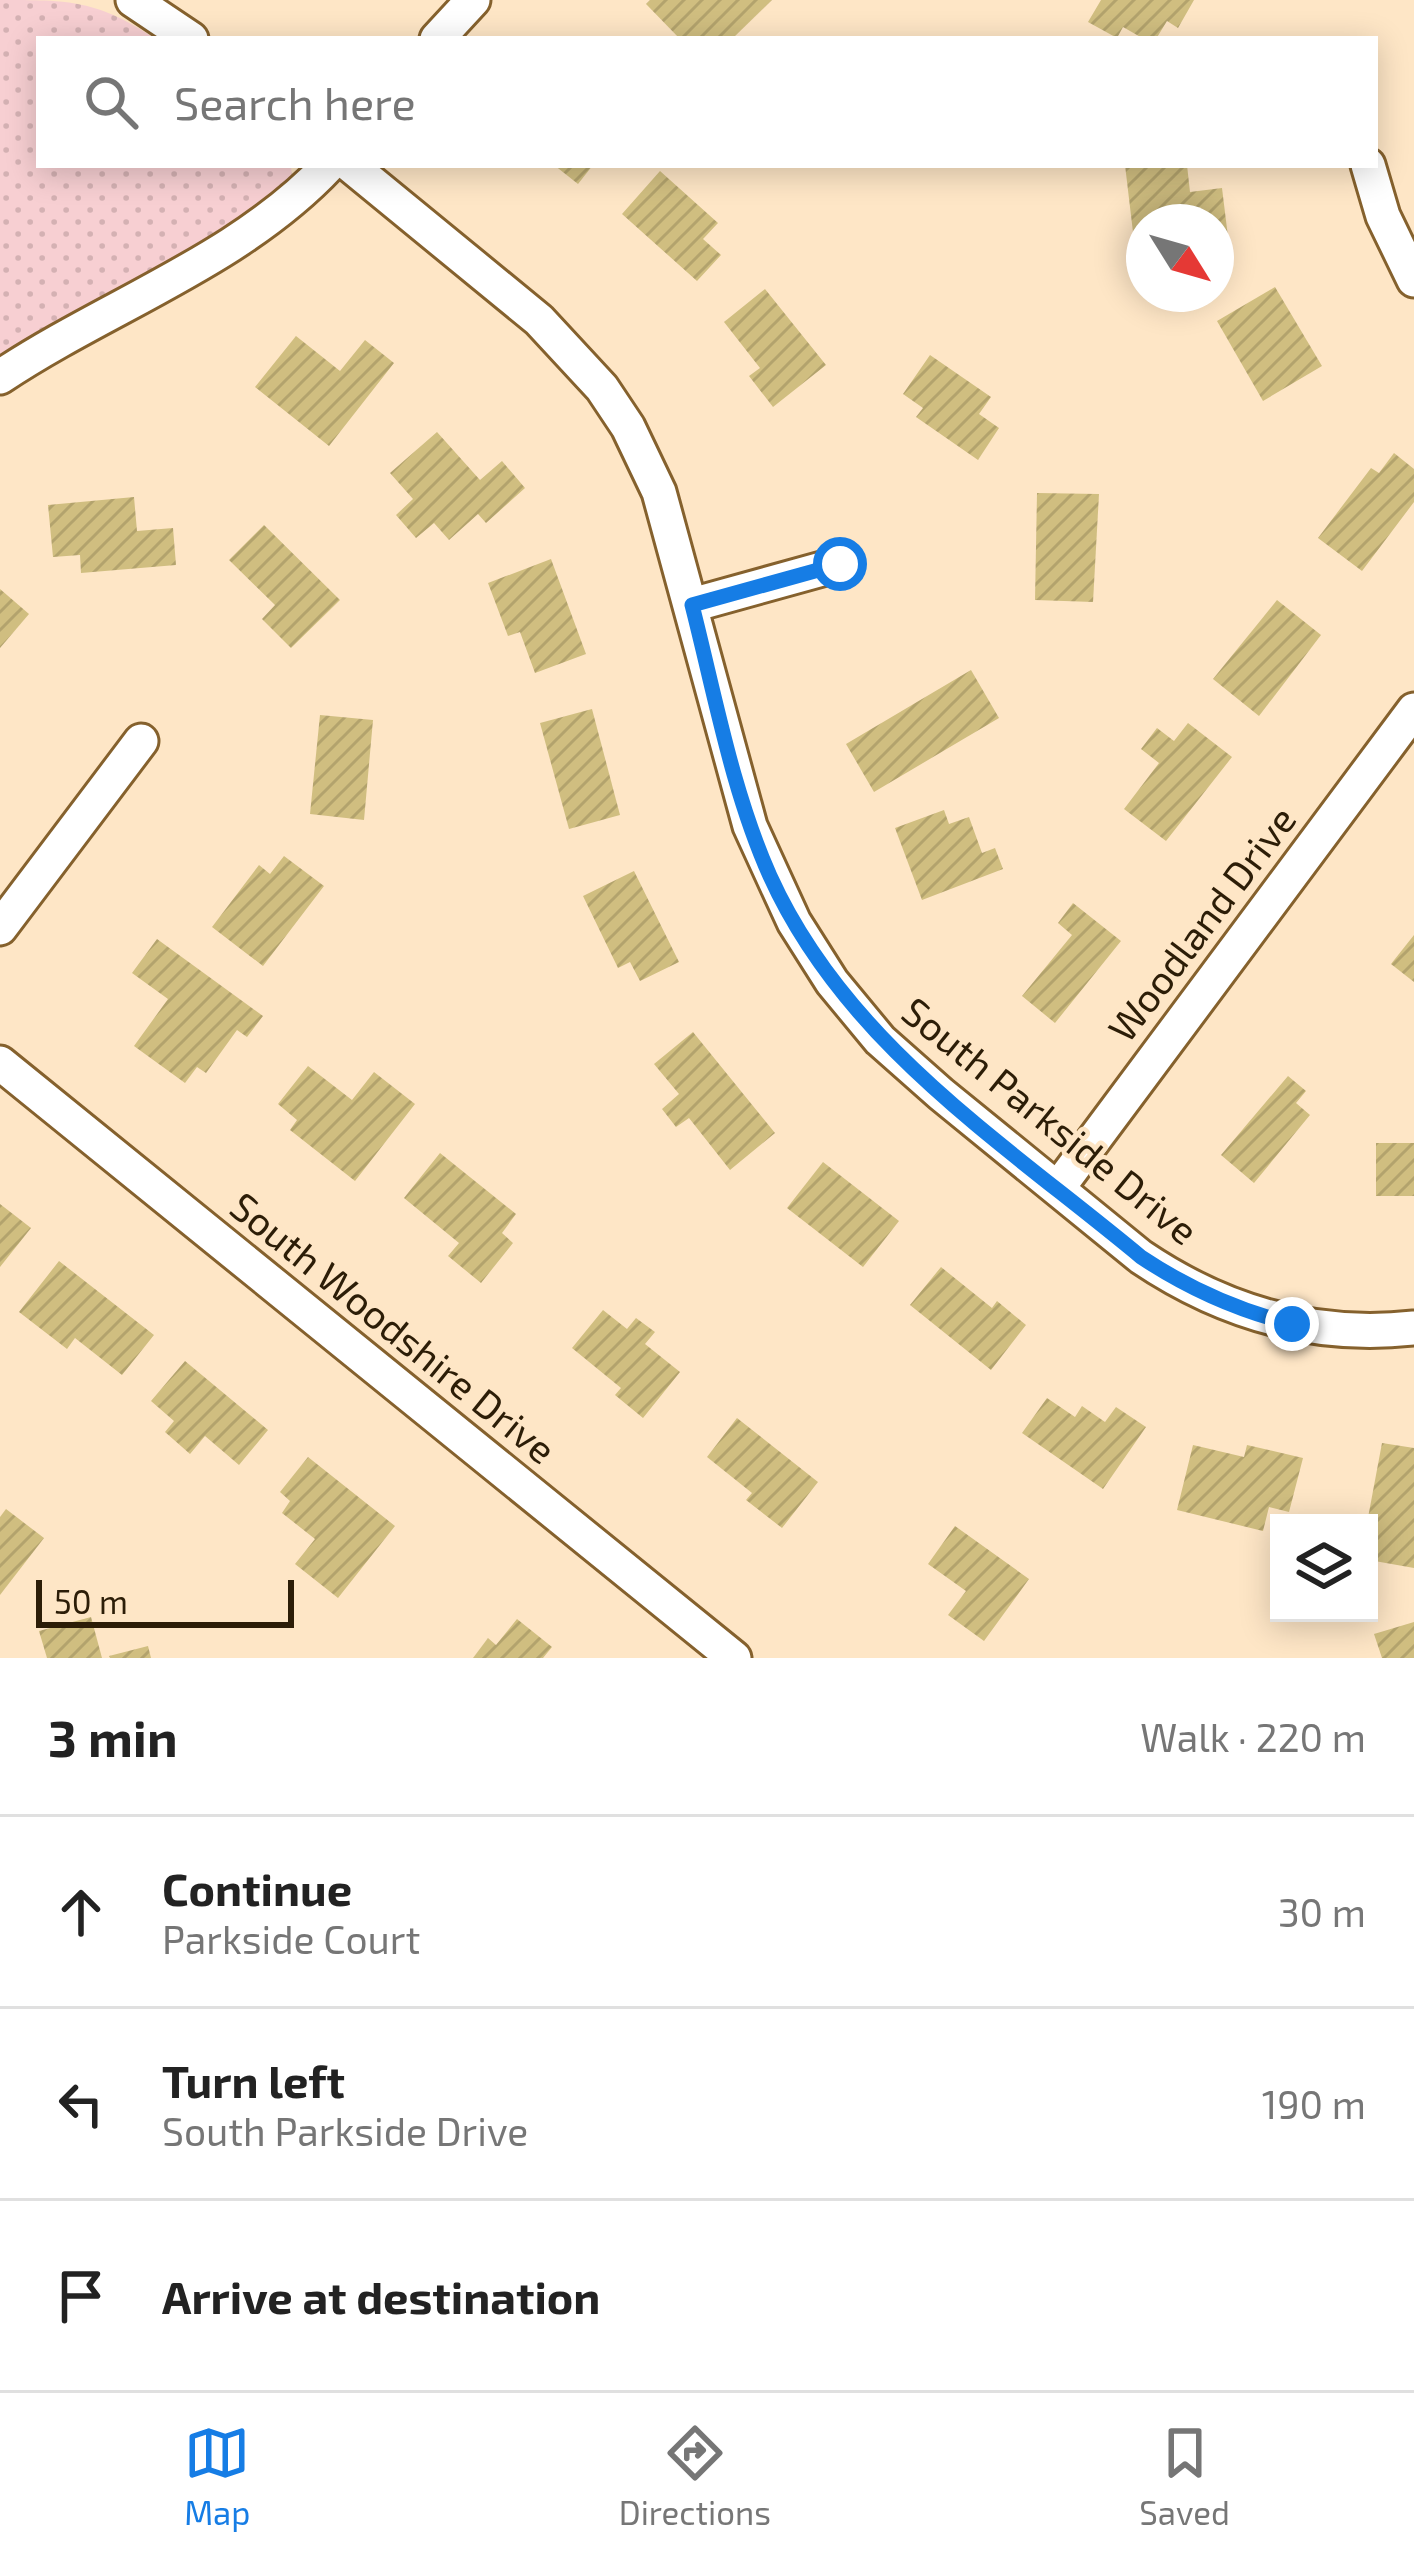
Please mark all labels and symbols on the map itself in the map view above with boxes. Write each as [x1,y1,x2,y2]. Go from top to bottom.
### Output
north arrow [1126,204,1234,312]
route start [813,537,867,591]
street label: Woodland Drive [1097,796,1304,1050]
street label: South Parkside Drive [894,986,1208,1253]
street label: South Woodshire Drive [222,1181,566,1472]
route end [1265,1297,1319,1351]
scale bar [36,1574,294,1627]

